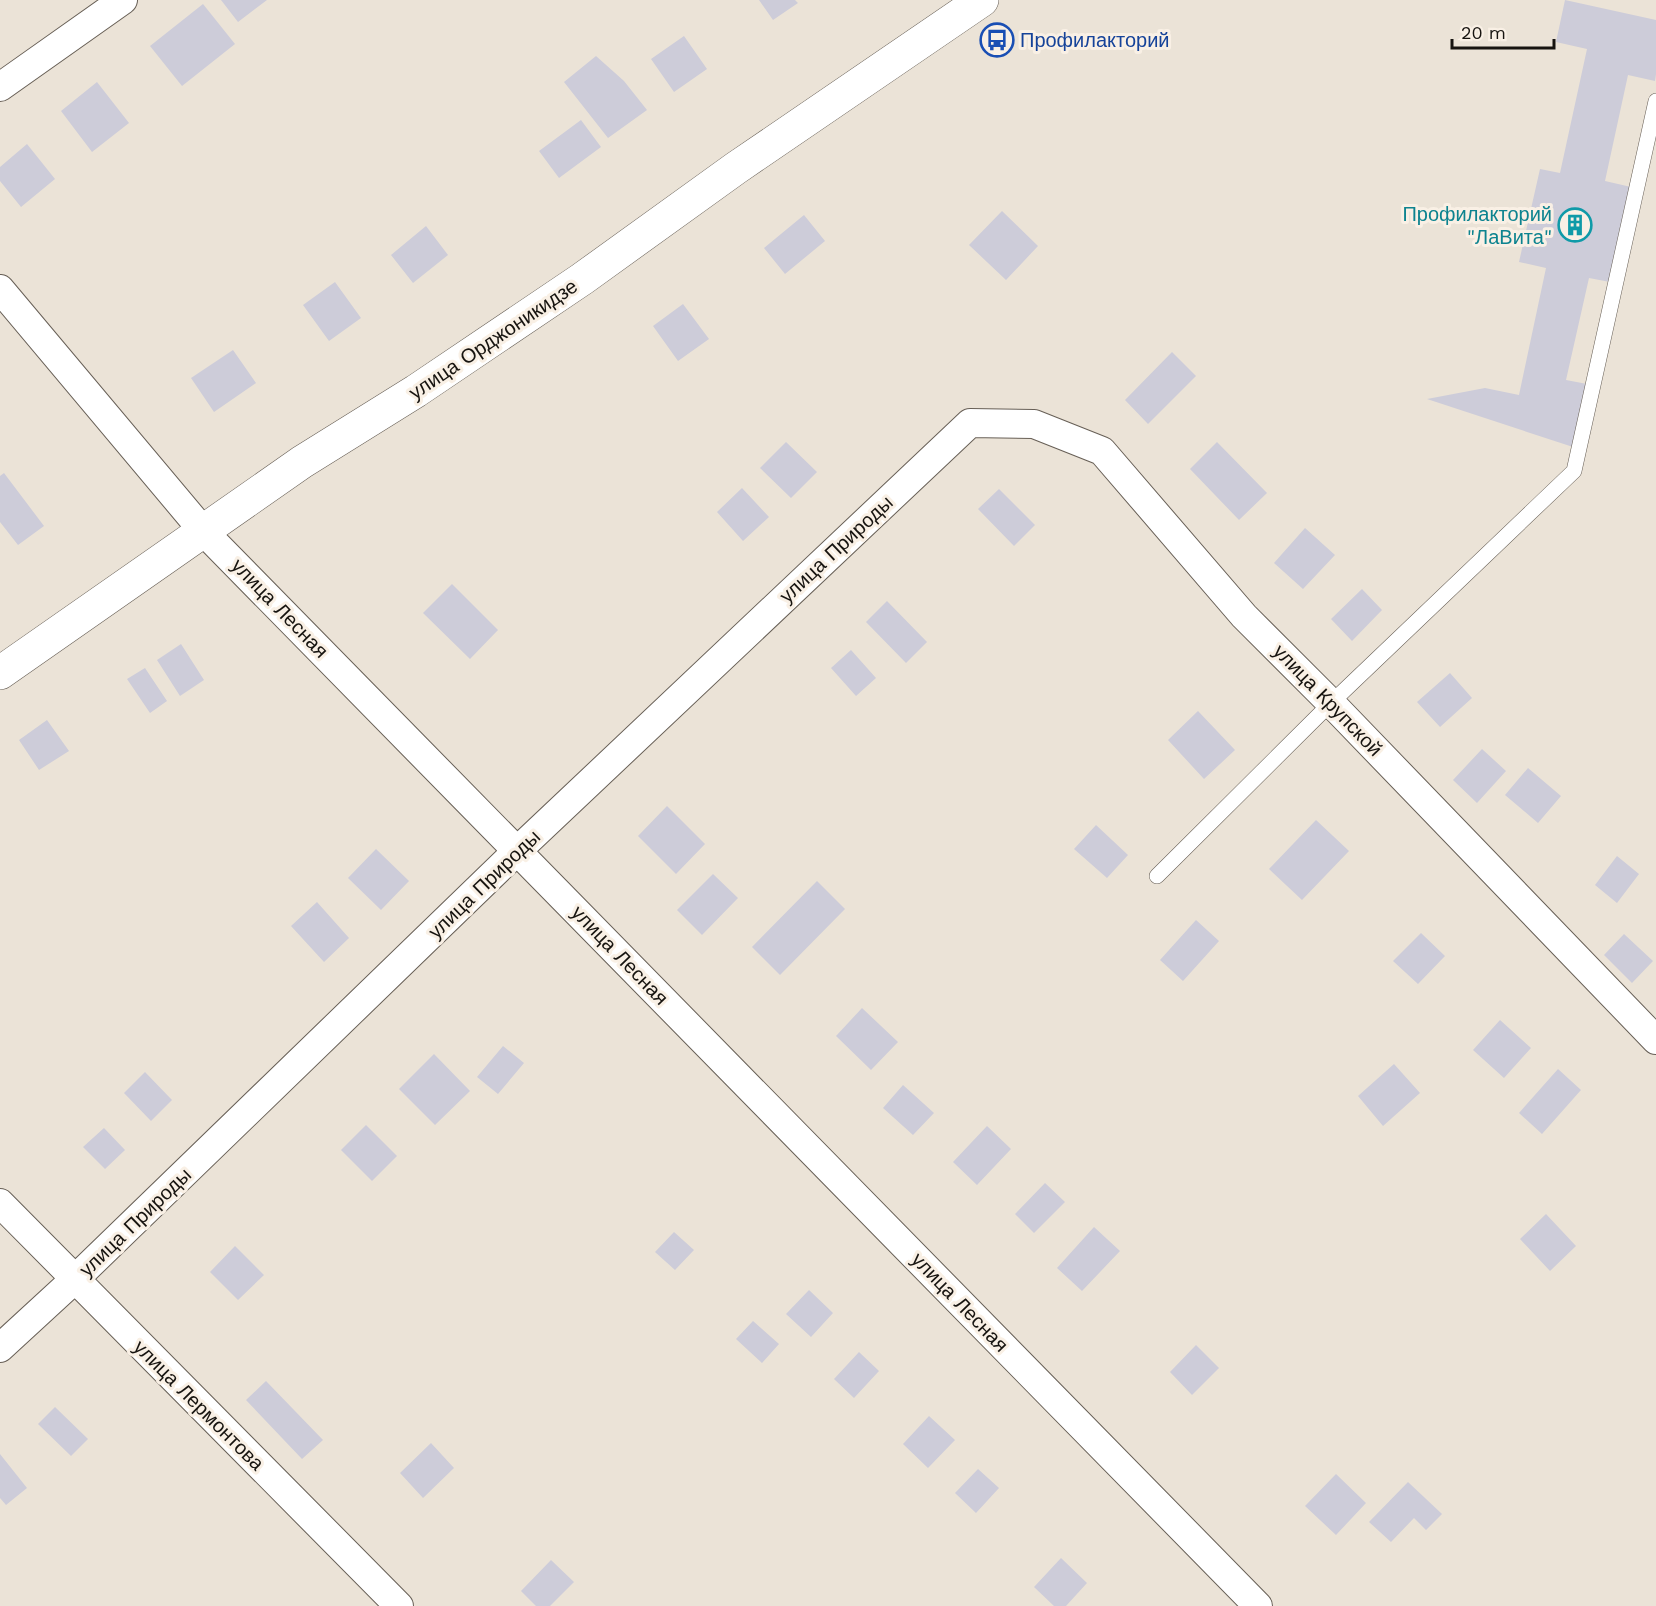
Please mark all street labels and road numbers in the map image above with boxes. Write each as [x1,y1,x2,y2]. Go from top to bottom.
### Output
street label: улица Орджоникидзе [404,274,582,404]
street label: улица Природы [774,490,898,608]
street label: улица Лесная [227,553,333,663]
street label: улица Крупской [1269,639,1387,761]
street label: улица Природы [423,825,545,943]
street label: улица Лесная [567,900,673,1010]
street label: улица Природы [74,1163,196,1281]
street label: улица Лесная [907,1247,1013,1357]
street label: улица Лермонтова [129,1335,270,1476]

